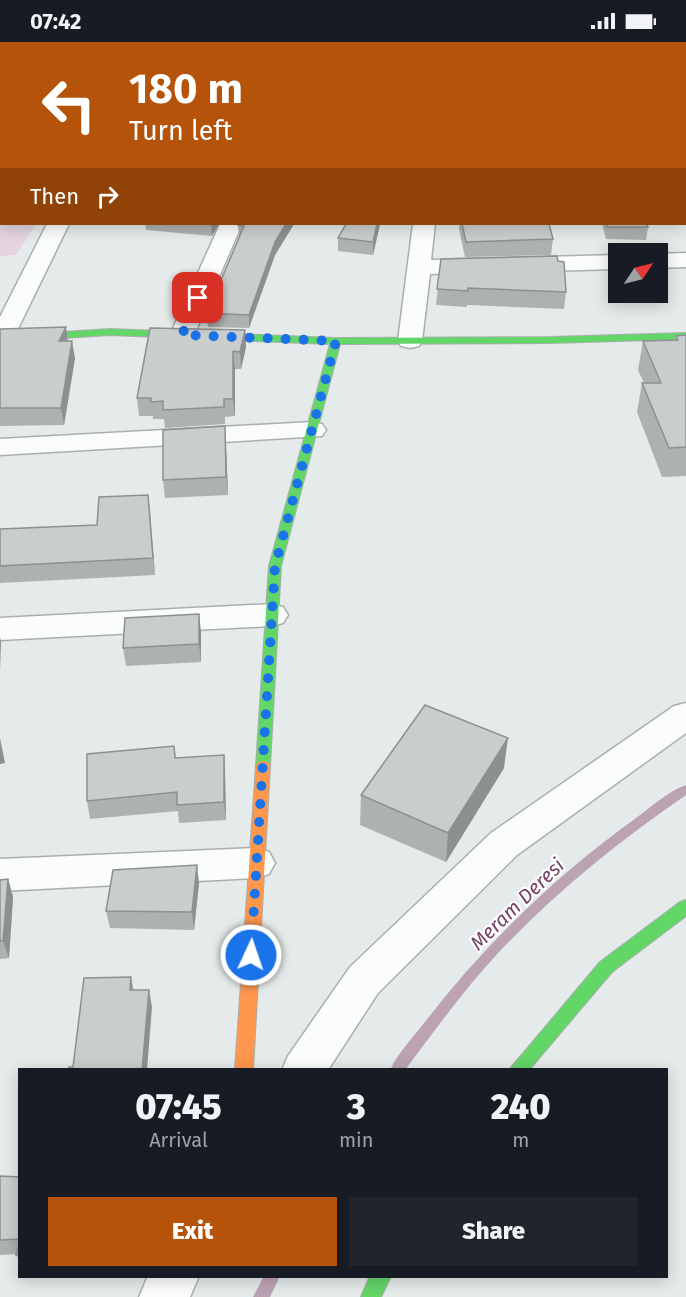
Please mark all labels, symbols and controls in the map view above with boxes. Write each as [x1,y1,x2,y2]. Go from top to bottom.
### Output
text: 07:42 [30,8,81,35]
text: 180 m [129,64,243,114]
icon: left [30,66,108,144]
text: Turn left [129,115,232,147]
icon: right [91,180,124,213]
text: Then [30,183,79,210]
north arrow [608,243,668,303]
map controls [608,243,668,303]
pin [172,272,223,323]
icon: arrive [181,281,214,314]
water label: Meram Deresi [465,853,569,955]
position arrow [219,923,283,987]
text: 07:45 [135,1085,222,1129]
text: 3 [347,1085,366,1129]
text: 240 [491,1085,551,1129]
text: Arrival [149,1128,208,1152]
text: min [339,1128,373,1152]
text: m [512,1128,529,1152]
button: Exit [48,1197,337,1266]
button: Share [349,1197,638,1266]

